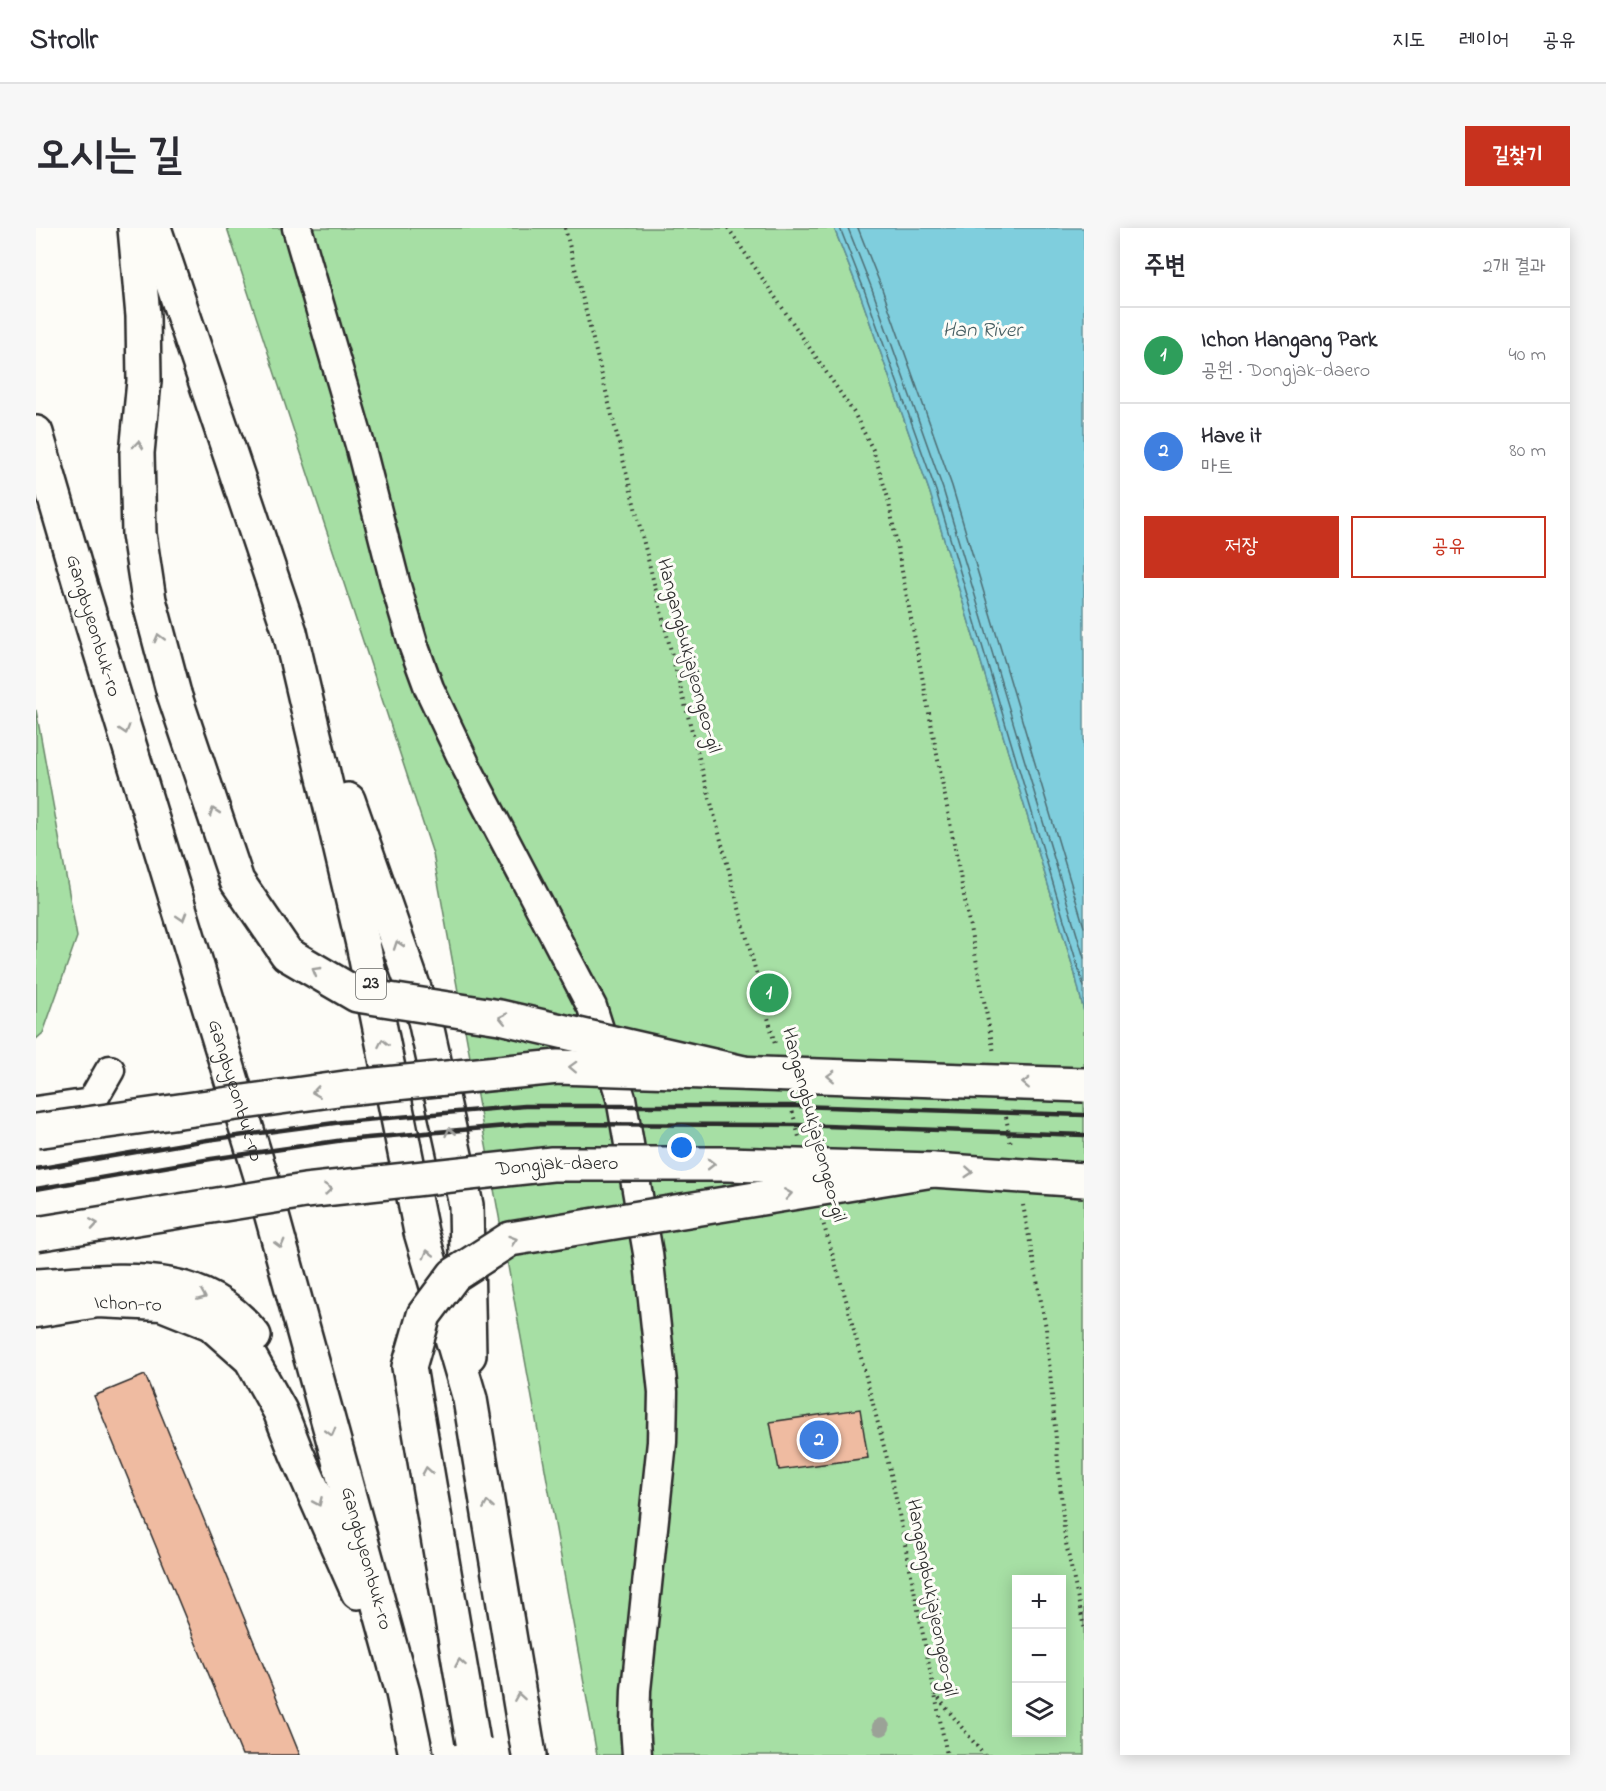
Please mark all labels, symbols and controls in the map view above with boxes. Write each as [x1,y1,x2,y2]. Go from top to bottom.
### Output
text: Strollr [30,21,98,62]
text: 지도 [1392,26,1426,56]
text: 레이어 [1459,26,1509,56]
text: 공유 [1542,26,1576,56]
text: 오시는 길 [36,126,182,187]
button: 길찾기 [1465,126,1570,186]
text: 주변 [1144,248,1186,286]
text: 2개 결과 [1483,253,1546,282]
water label: Han River [942,316,1024,346]
text: Ichon Hangang Park [1201,325,1377,357]
text: 1 [1160,341,1167,370]
text: 40 m [1509,341,1546,370]
text: 공원 · Dongjak-daero [1201,357,1370,386]
text: Have it [1201,421,1262,453]
text: 2 [1159,437,1168,466]
text: 80 m [1509,437,1546,466]
one-way arrow [131,440,144,449]
text: 마트 [1201,453,1233,482]
button: 저장 [1144,516,1339,578]
button: 공유 [1351,516,1546,578]
street label: Gangbyeonbuk-ro [58,551,128,700]
street label: Hangangbukjajeongeo-gil [647,555,728,757]
one-way arrow [154,633,166,644]
one-way arrow [118,724,130,735]
one-way arrow [208,807,221,818]
one-way arrow [175,911,187,922]
one-way arrow [393,940,406,950]
one-way arrow [312,967,322,978]
road number: 23 [356,969,386,999]
pin: 1 [750,970,788,1016]
one-way arrow [498,1012,508,1025]
street label: Gangbyeonbuk-ro [199,1016,270,1165]
street label: Hangangbukjajeongeo-gil [772,1024,853,1226]
one-way arrow [377,1038,390,1048]
one-way arrow [568,1061,577,1074]
one-way arrow [826,1070,835,1083]
one-way arrow [1021,1076,1030,1089]
one-way arrow [312,1086,321,1098]
one-way arrow [444,1128,457,1138]
your location [667,1133,696,1162]
street label: Dongjak-daero [494,1149,618,1185]
one-way arrow [706,1158,715,1170]
one-way arrow [964,1166,973,1179]
one-way arrow [324,1183,333,1196]
one-way arrow [782,1188,792,1201]
one-way arrow [89,1219,98,1231]
one-way arrow [507,1235,517,1247]
one-way arrow [272,1239,285,1249]
one-way arrow [423,1249,435,1260]
street label: Ichon-ro [92,1289,163,1321]
one-way arrow [196,1289,207,1301]
pin: 2 [800,1418,838,1462]
one-way arrow [324,1426,336,1437]
one-way arrow [421,1467,434,1477]
street label: Gangbyeonbuk-ro [333,1484,400,1633]
one-way arrow [311,1496,323,1507]
street label: Hangangbukjajeongeo-gil [897,1497,964,1699]
one-way arrow [482,1500,494,1509]
map controls [1012,1575,1066,1737]
button: + [1012,1575,1066,1629]
button: − [1012,1629,1066,1683]
one-way arrow [454,1659,467,1669]
button: layers [1012,1683,1066,1737]
one-way arrow [514,1693,526,1702]

